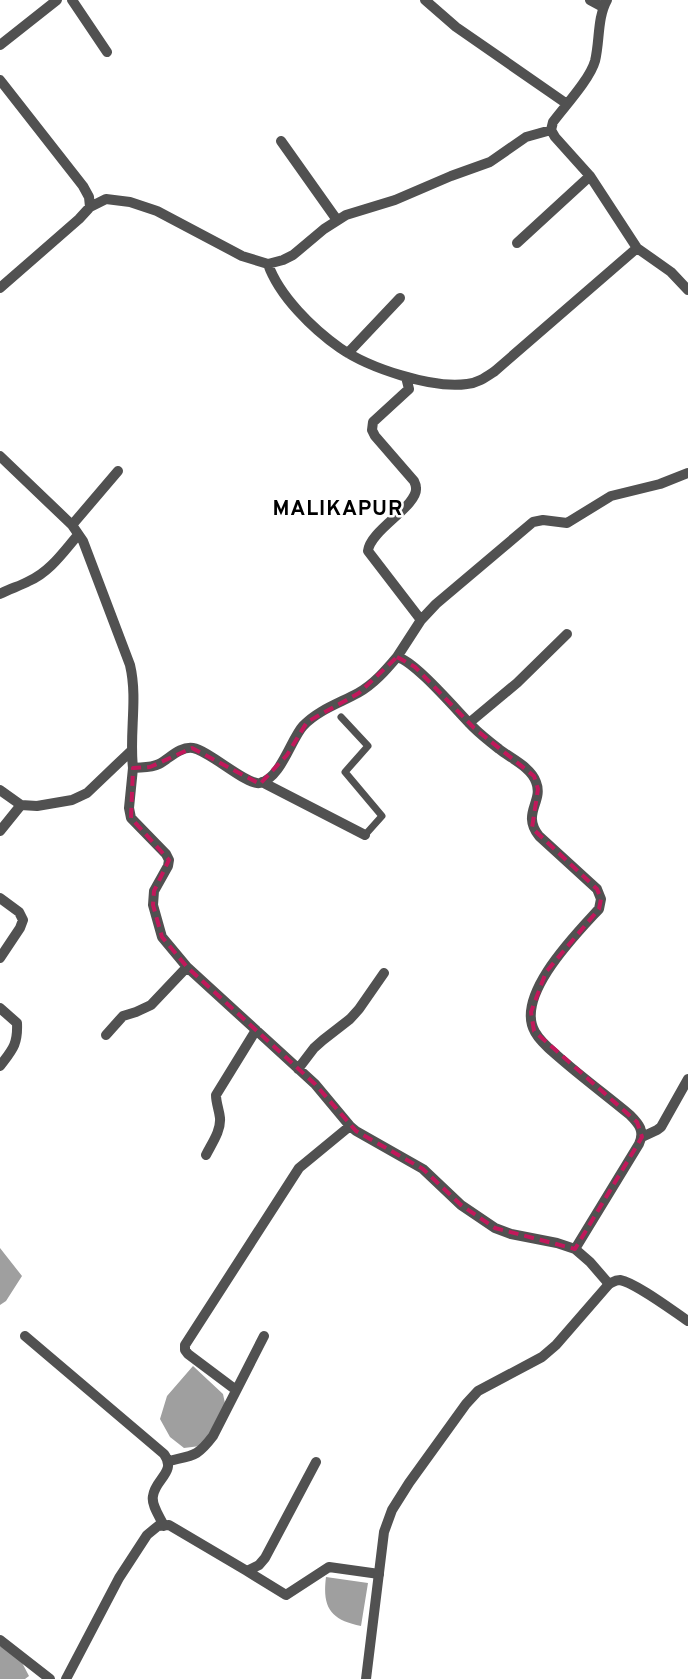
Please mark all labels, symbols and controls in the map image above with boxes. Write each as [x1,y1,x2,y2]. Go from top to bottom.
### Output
district label: MALIKAPUR [272,496,404,523]

